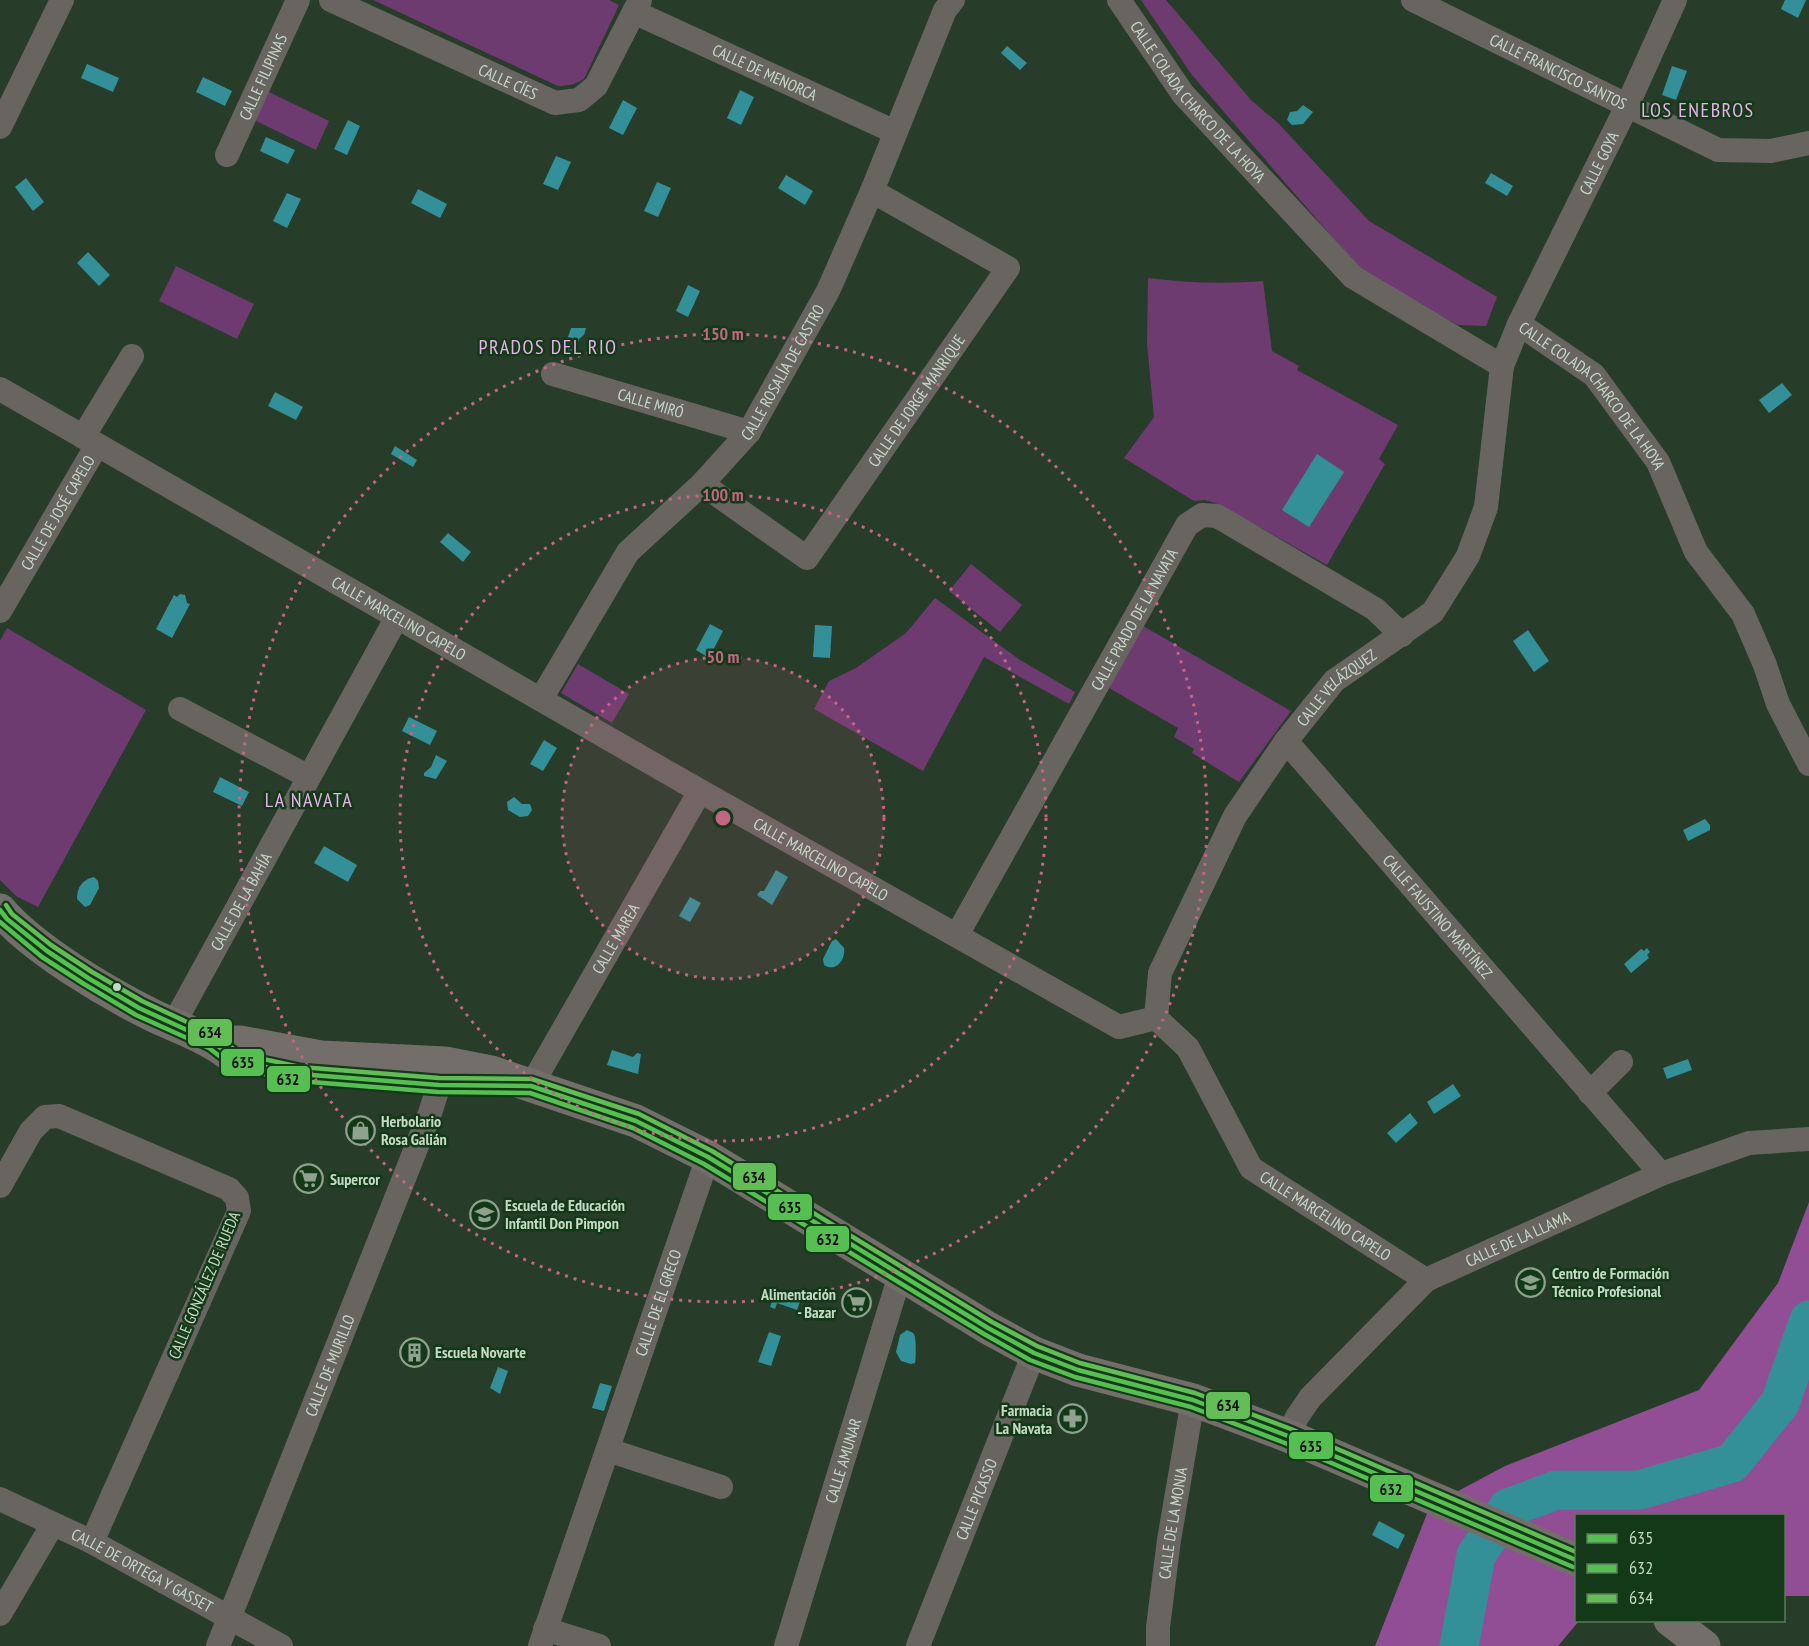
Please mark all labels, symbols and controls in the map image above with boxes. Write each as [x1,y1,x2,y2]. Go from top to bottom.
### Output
street label: CALLE COLADA CHARCO DE LA HOYA [1126,17,1270,187]
street label: CALLE FRANCISCO SANTOS [1486,29,1630,114]
street label: CALLE FILIPINAS [234,30,291,123]
street label: CALLE DE MENORCA [709,39,821,105]
street label: CALLE CÍES [475,59,541,104]
district label: LOS ENEBROS [1641,97,1755,123]
street label: CALLE GOYA [1575,128,1623,198]
street label: CALLE ROSALÍA DE CASTRO [736,301,829,444]
street label: CALLE COLADA CHARCO DE LA HOYA [1515,317,1670,473]
text: 150 m [702,322,744,345]
street label: CALLE DE JORGE MANRIQUE [863,330,969,471]
district label: PRADOS DEL RIO [478,334,618,360]
street label: CALLE MIRÓ [615,384,686,422]
street label: CALLE DE JOSÉ CAPELO [16,451,99,574]
text: 100 m [702,483,744,506]
street label: CALLE PRADO DE LA NAVATA [1086,544,1182,694]
street label: CALLE MARCELINO CAPELO [328,572,470,665]
text: 50 m [707,645,739,668]
street label: CALLE VELÁZQUEZ [1292,645,1380,730]
district label: LA NAVATA [265,787,353,813]
centre of rings [713,808,733,828]
street label: CALLE MARCELINO CAPELO [750,813,892,905]
street label: CALLE DE LA BAHÍA [206,848,276,954]
street label: CALLE FAUSTINO MARTÍNEZ [1379,850,1497,982]
street label: CALLE MAREA [587,899,644,977]
unlabelled marker [111,981,123,993]
line badge: 634 [187,1018,233,1047]
text: 634 [199,1022,222,1042]
line badge: 635 [220,1048,265,1077]
text: 635 [232,1052,254,1072]
line badge: 632 [266,1065,311,1093]
text: 632 [277,1069,299,1089]
place label: Herbolario Rosa Galián [381,1111,447,1149]
shop icon: Herbolario Rosa Galián [344,1114,376,1146]
line badge: 634 [732,1162,777,1191]
supermarket icon: Supercor [293,1163,325,1195]
street label: CALLE MARCELINO CAPELO [1256,1166,1395,1265]
text: 634 [743,1167,766,1187]
place label: Supercor [330,1169,380,1189]
line badge: 635 [767,1193,813,1221]
place label: Escuela de Educación Infantil Don Pimpon [505,1195,625,1233]
text: 635 [779,1197,801,1217]
school or university icon: Escuela de Educación Infantil Don Pimpon [468,1198,500,1230]
street label: CALLE DE LA LLAMA [1462,1206,1573,1271]
street label: CALLE GONZÁLEZ DE RUEDA [164,1208,244,1362]
line badge: 632 [805,1225,850,1253]
text: 632 [817,1229,839,1249]
street label: CALLE DE EL GRECO [630,1247,686,1359]
place label: Centro de Formación Técnico Profesional [1552,1263,1669,1301]
school or university icon: Centro de Formación Técnico Profesional [1515,1266,1547,1298]
place label: Alimentación - Bazar [760,1284,836,1322]
supermarket icon: Alimentación - Bazar [841,1287,873,1319]
street label: CALLE DE MURILLO [300,1311,359,1419]
building icon: Escuela Novarte [398,1336,430,1368]
place label: Escuela Novarte [435,1342,526,1362]
line badge: 634 [1205,1391,1251,1420]
text: 634 [1217,1395,1240,1415]
place label: Farmacia La Navata [996,1400,1052,1438]
pharmacy icon: Farmacia La Navata [1057,1403,1089,1435]
street label: CALLE AMUNAR [821,1415,866,1505]
line badge: 635 [1288,1431,1334,1460]
text: 635 [1300,1436,1322,1456]
street label: CALLE PICASSO [951,1455,1001,1543]
street label: CALLE DE LA MONJA [1154,1465,1191,1580]
line badge: 632 [1369,1474,1414,1503]
text: 632 [1380,1479,1402,1499]
legend [1575,1514,1785,1622]
street label: CALLE DE ORTEGA Y GASSET [68,1524,216,1617]
text: 635 [1629,1526,1653,1549]
text: 632 [1629,1556,1653,1579]
text: 634 [1629,1586,1653,1609]

